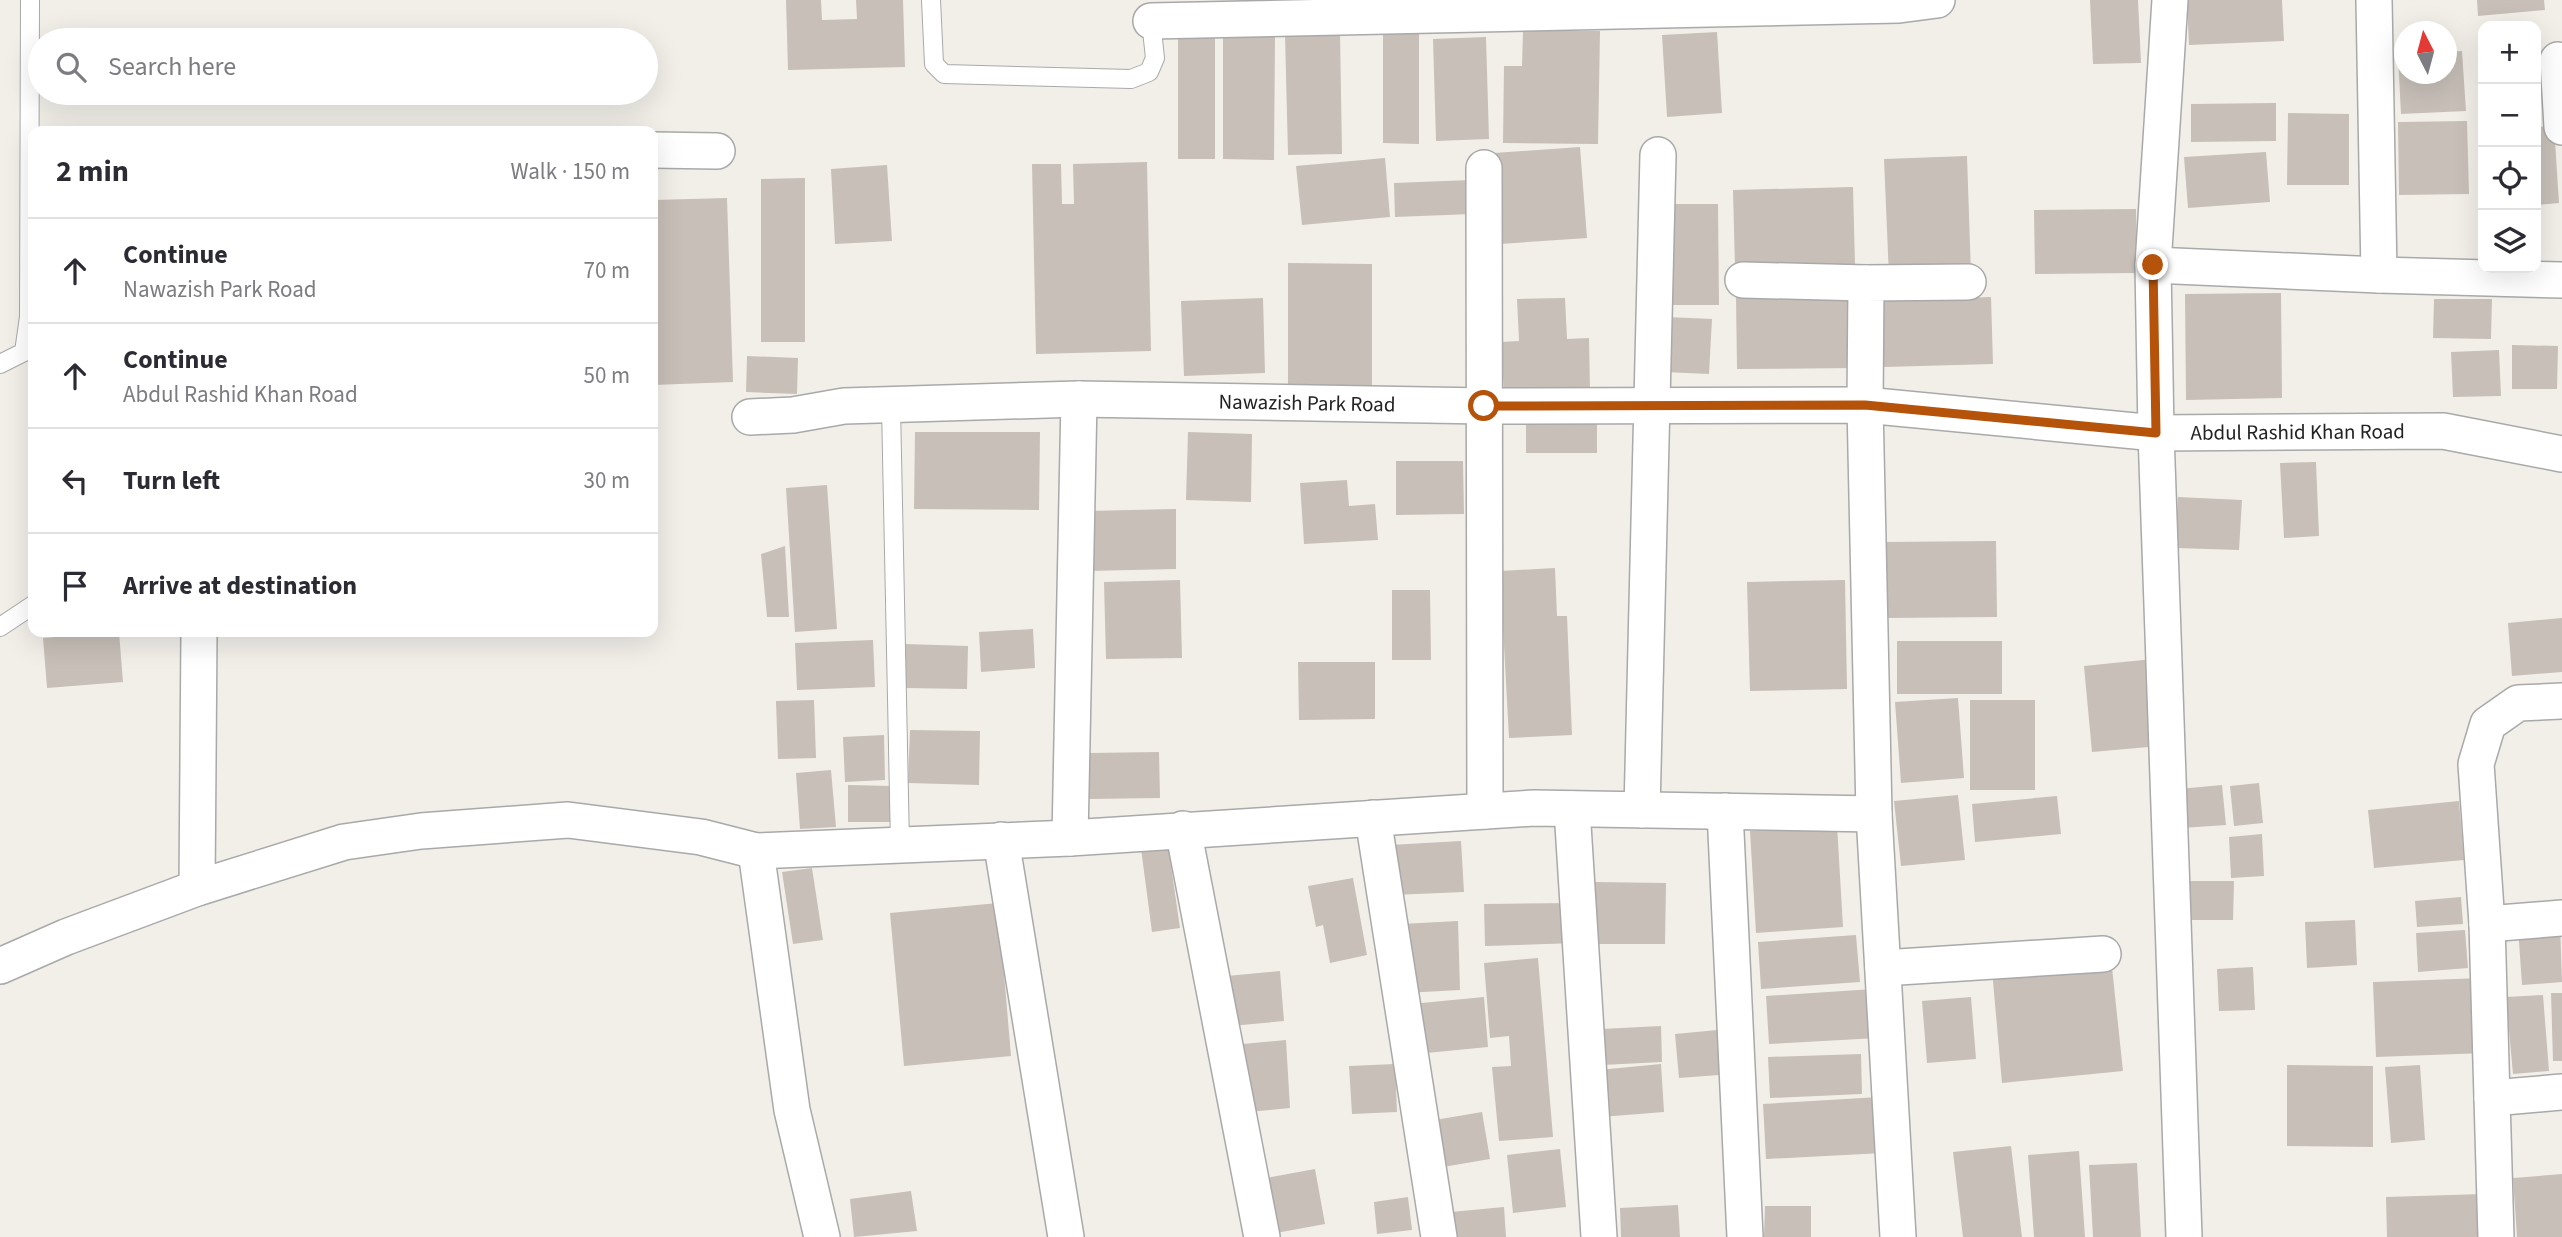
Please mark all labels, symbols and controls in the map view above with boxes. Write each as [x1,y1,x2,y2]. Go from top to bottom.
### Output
north arrow [2394,21,2457,84]
map controls [2478,21,2541,273]
button: + [2478,21,2541,84]
search box [28,28,658,105]
icon: search [52,48,90,86]
text: Search here [108,48,236,85]
button: − [2478,84,2541,147]
button: locate [2478,147,2541,210]
text: 2 min [56,150,129,193]
text: Walk · 150 m [511,155,630,188]
button: layers [2478,210,2541,273]
text: Continue [123,236,228,273]
route end [2137,249,2168,280]
icon: ahead [56,252,94,290]
text: 70 m [583,254,630,287]
text: Nawazish Park Road [123,273,317,306]
text: Continue [123,341,228,378]
icon: ahead [56,357,94,395]
text: 50 m [583,359,630,392]
text: Abdul Rashid Khan Road [123,378,358,411]
street label: Nawazish Park Road [1218,386,1396,419]
route start [1468,390,1499,421]
street label: Abdul Rashid Khan Road [2190,416,2405,448]
icon: left [56,462,94,500]
text: Turn left [123,462,220,499]
text: 30 m [583,464,630,497]
icon: arrive [56,567,94,605]
text: Arrive at destination [123,567,357,604]

